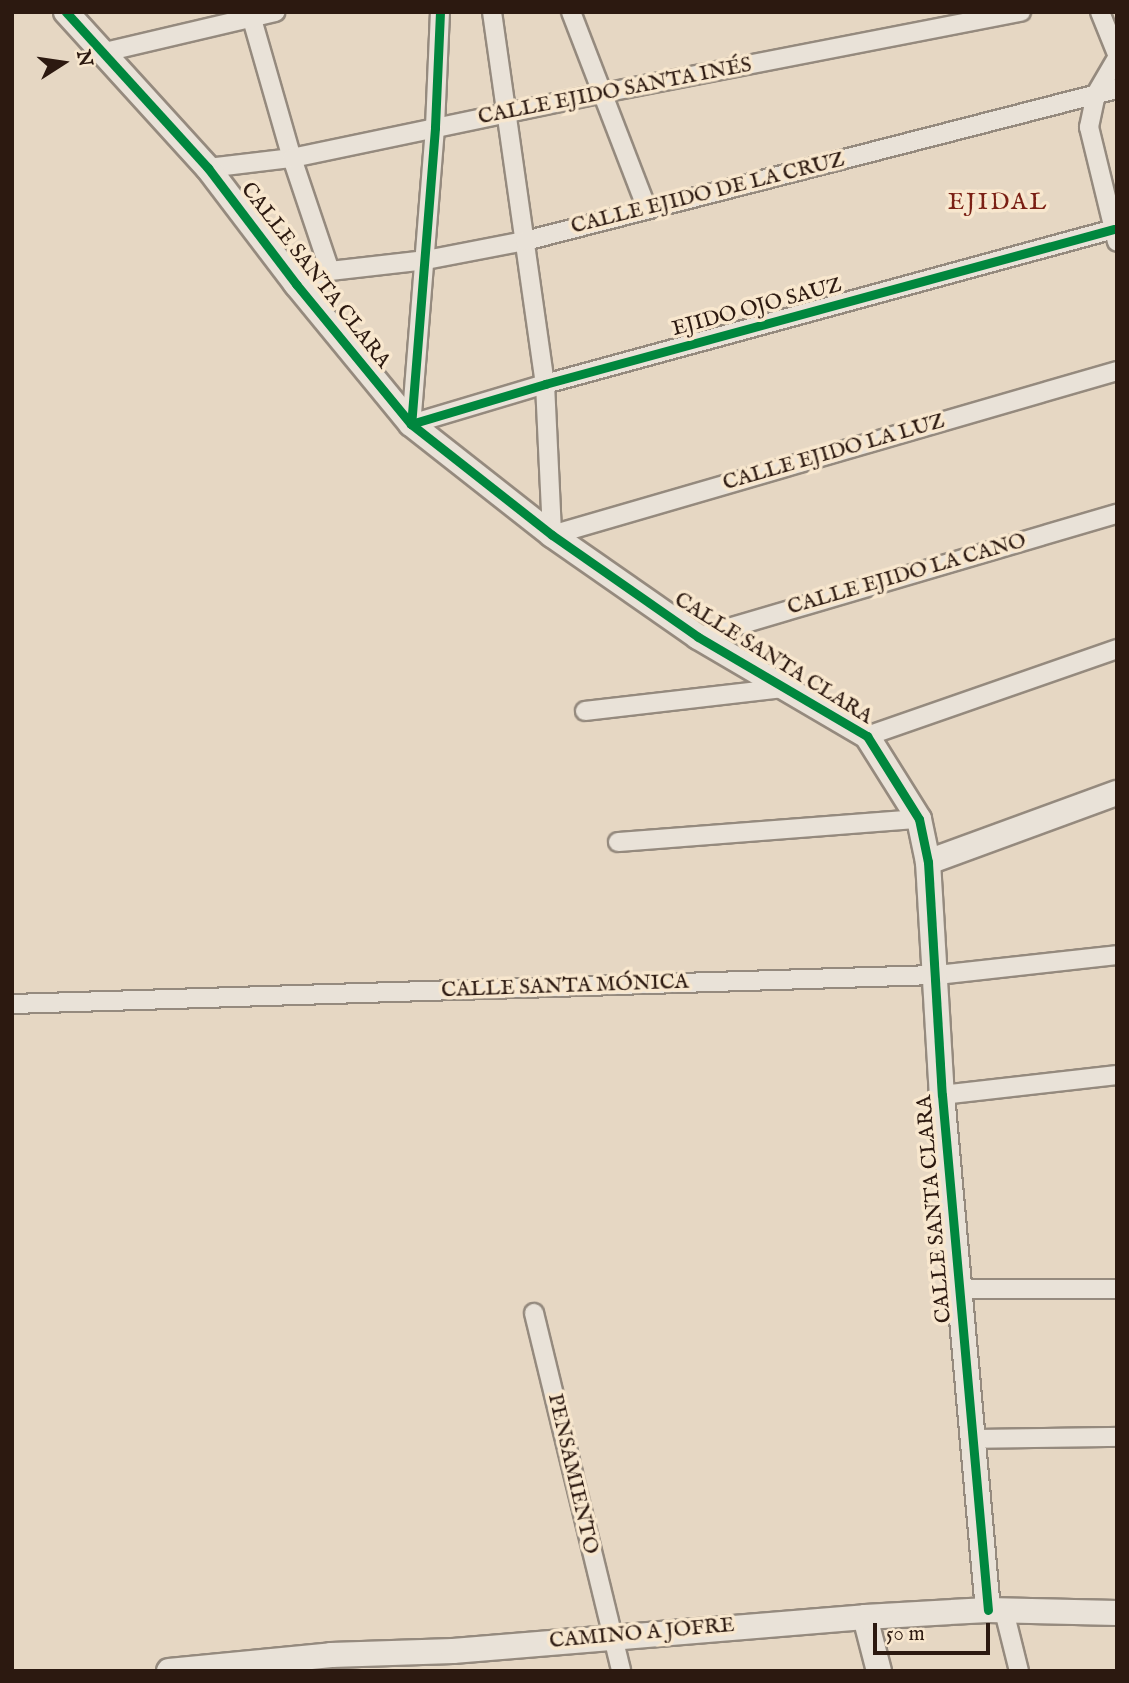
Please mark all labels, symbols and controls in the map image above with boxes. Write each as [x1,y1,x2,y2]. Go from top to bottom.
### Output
north arrow [28,28,98,98]
text: N [70,48,97,69]
street label: CALLE EJIDO SANTA INÉS [476,53,754,131]
street label: CALLE EJIDO DE LA CRUZ [569,148,847,240]
street label: CALLE SANTA CLARA [235,178,395,374]
district label: EJIDAL [948,189,1048,217]
street label: EJIDO OJO SAUZ [669,273,845,343]
street label: CALLE EJIDO LA LUZ [720,409,948,497]
street label: CALLE EJIDO LA CANO [785,529,1029,621]
street label: CALLE SANTA CLARA [669,588,877,730]
street label: CALLE SANTA MÓNICA [441,970,689,1004]
street label: CALLE SANTA CLARA [912,1094,958,1324]
street label: PENSAMIENTO [541,1391,603,1557]
scale bar [877,1610,994,1654]
street label: CAMINO A JOFRE [548,1613,736,1655]
text: 50 m [886,1621,925,1648]

